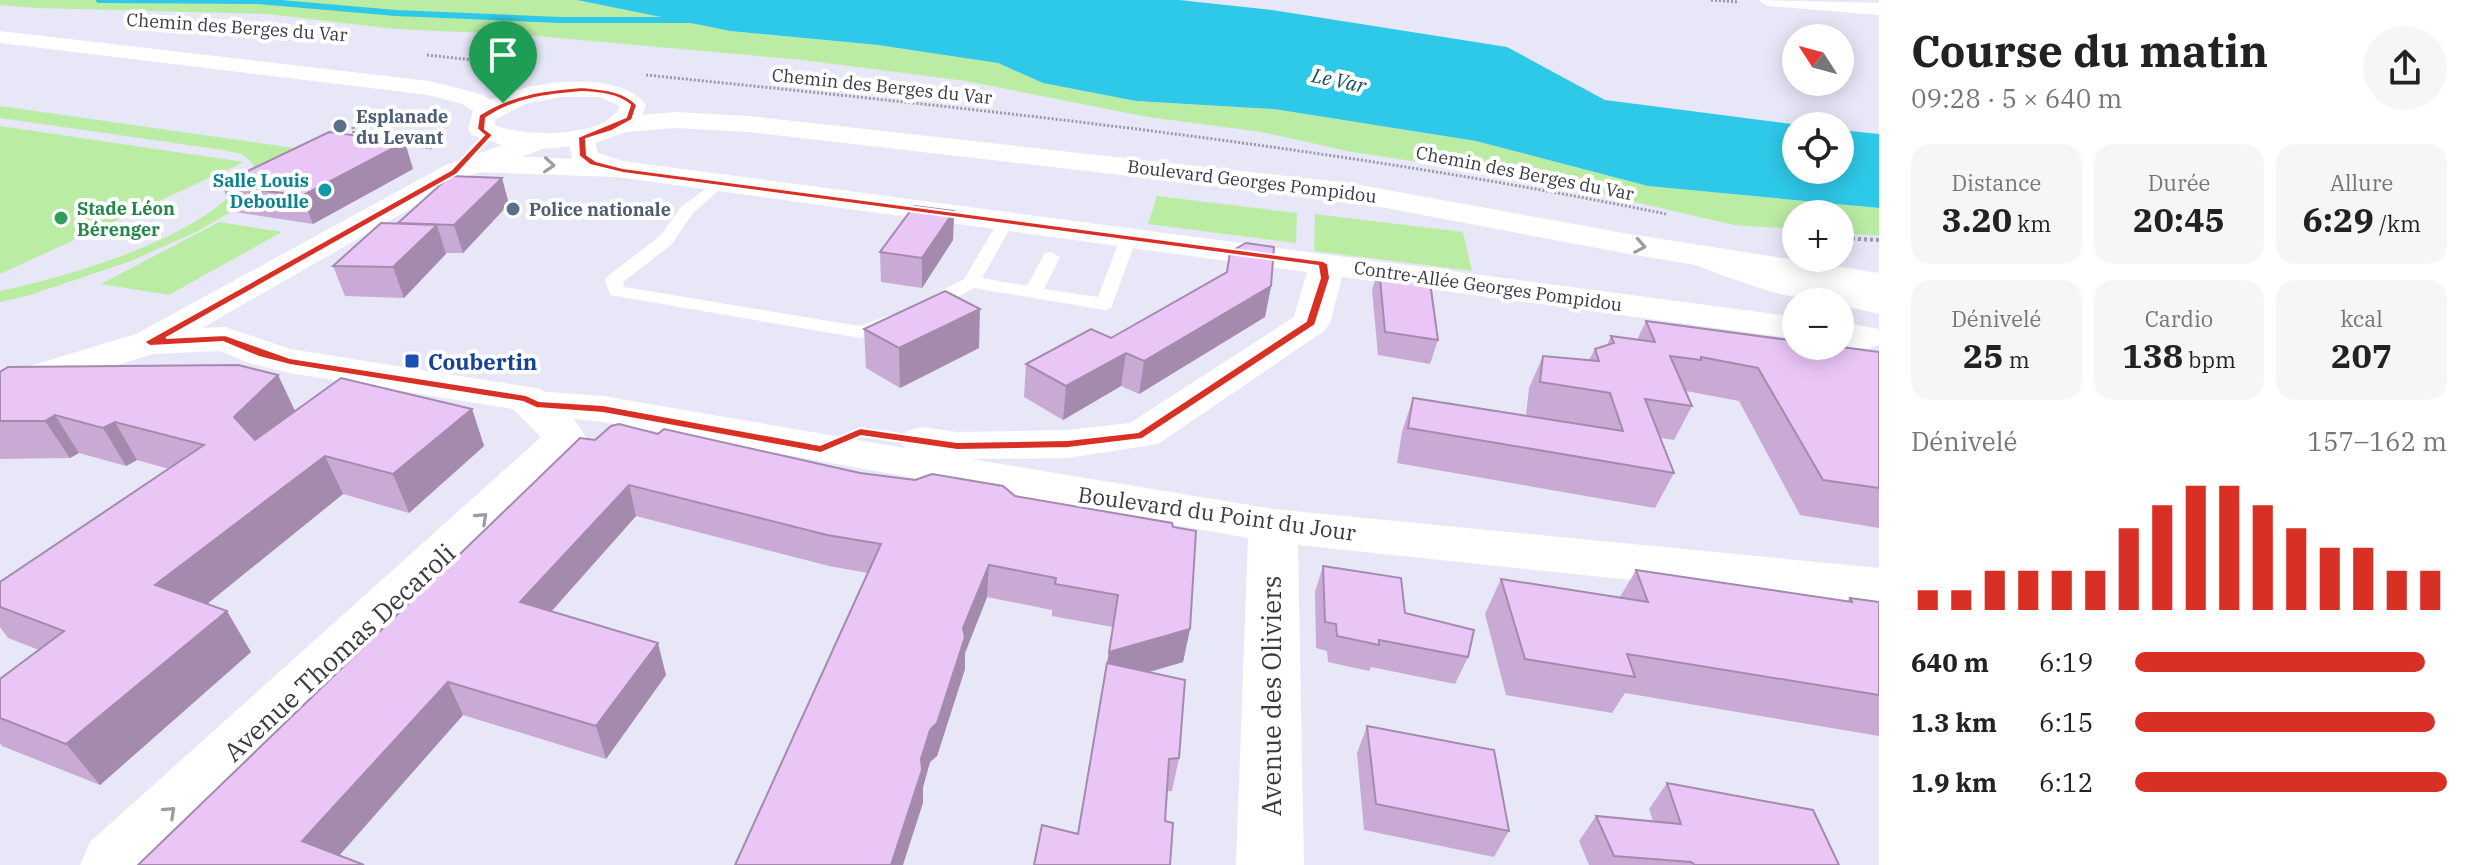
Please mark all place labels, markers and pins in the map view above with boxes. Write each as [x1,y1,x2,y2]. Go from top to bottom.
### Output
pin [469,21,537,103]
place label: Esplanade du Levant [356,105,448,149]
marker: Esplanade du Levant [331,117,349,135]
place label: Salle Louis Deboulle [213,169,309,213]
marker: Salle Louis Deboulle [316,181,334,199]
place label: Stade Léon Bérenger [77,197,175,241]
place label: Police nationale [529,198,671,221]
marker: Police nationale [504,200,522,218]
marker: Stade Léon Bérenger [52,209,70,227]
place label: Coubertin [428,347,537,376]
marker: Coubertin [403,352,421,370]

